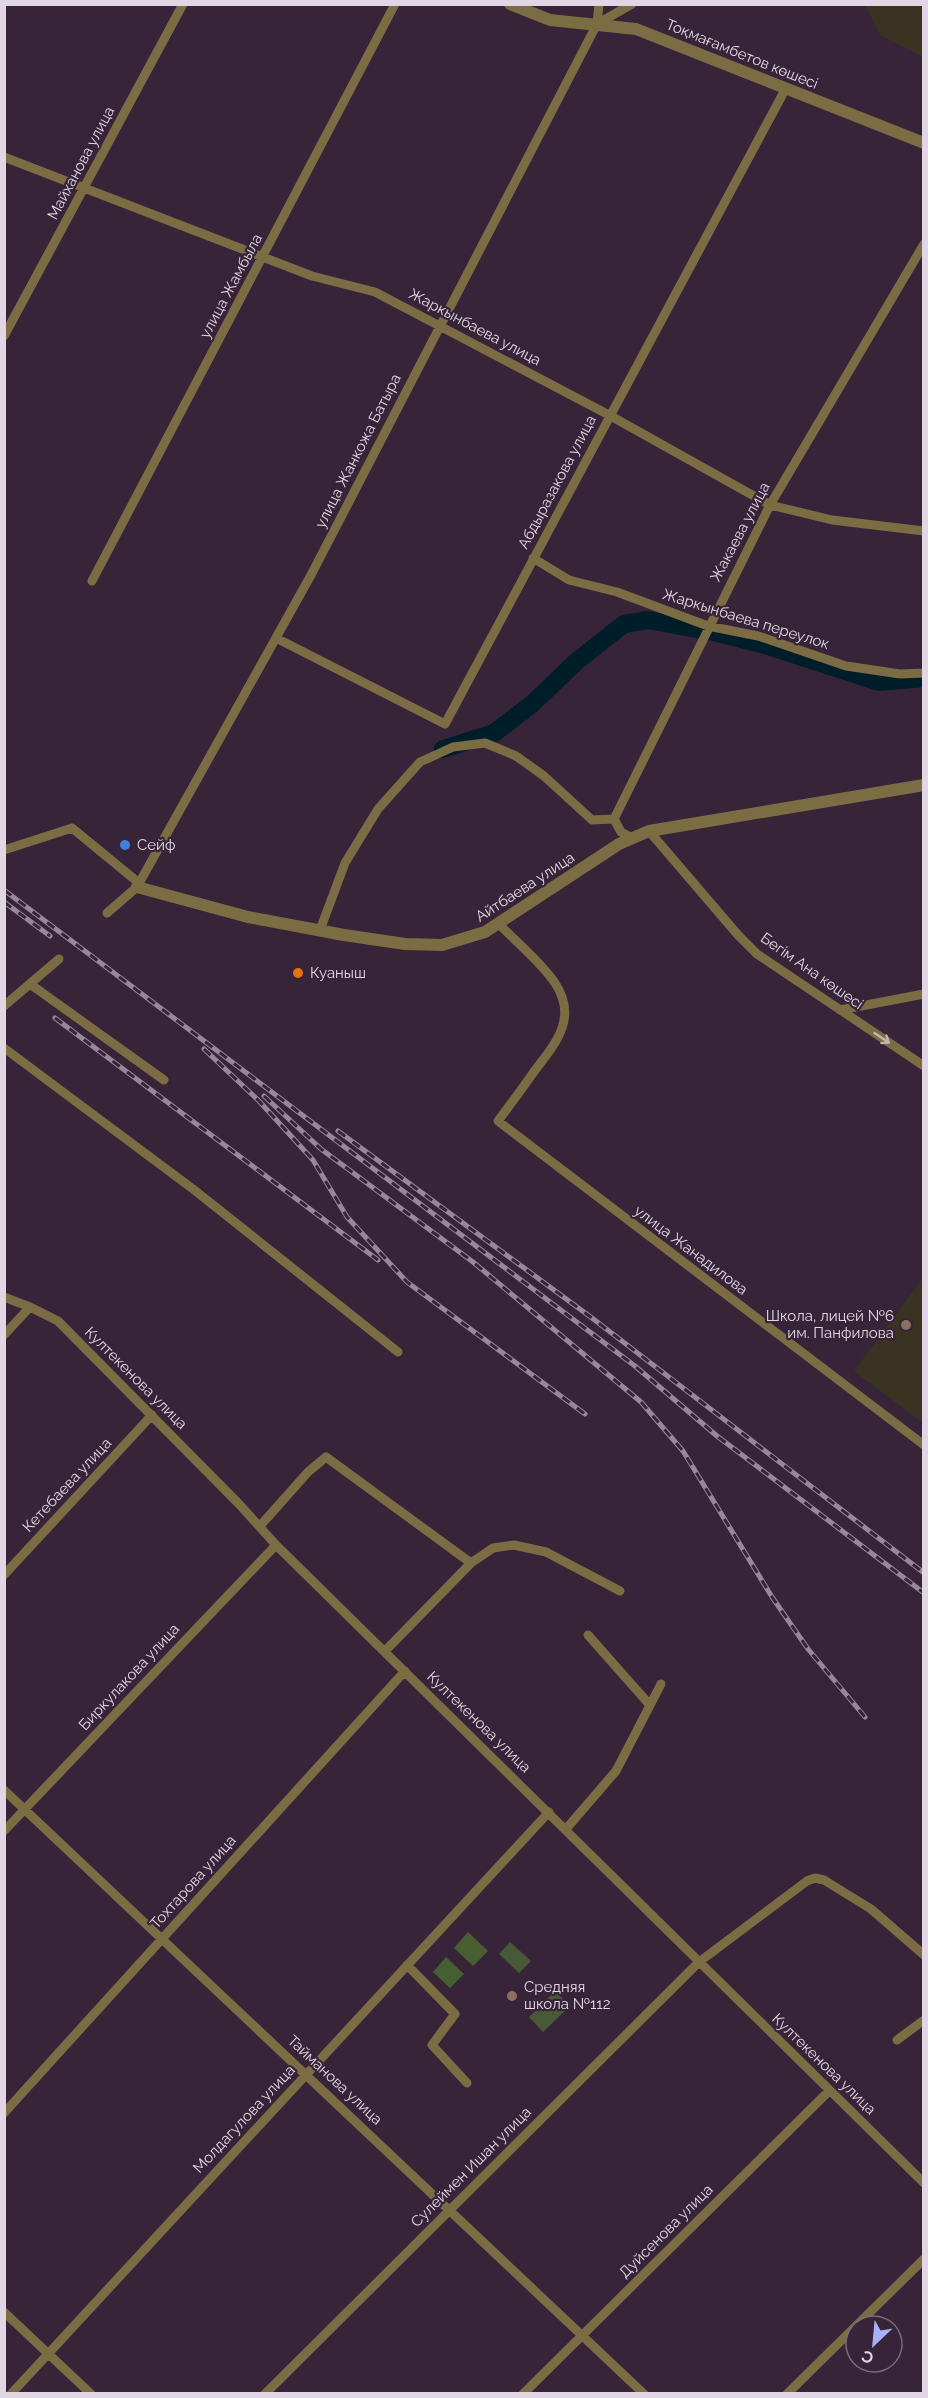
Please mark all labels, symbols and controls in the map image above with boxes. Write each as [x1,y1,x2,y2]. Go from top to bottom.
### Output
street label: Тоқмағамбетов көшесі [663,15,821,93]
street label: Майханова улица [44,103,118,223]
street label: улица Жамбыла [196,231,266,341]
street label: Жаркынбаева улица [406,285,544,369]
street label: улица Жанкожа Батыра [311,371,405,531]
street label: Абдыразакова улица [514,412,600,552]
street label: Жакаева улица [706,479,774,585]
street label: Жаркынбаева переулок [660,585,832,653]
place label: Сейф [137,836,175,854]
marker: Сейф [118,838,132,852]
street label: Айтбаева улица [472,848,578,926]
street label: Бегім Ана көшесі [757,929,867,1013]
place label: Куаныш [310,964,366,982]
marker: Куаныш [291,966,305,980]
one-way arrow [873,1032,889,1044]
street label: улица Жанадилова [631,1201,751,1299]
place label: Школа, лицей №6 им. Панфилова [766,1307,894,1342]
marker: Школа, лицей №6 им. Панфилова [899,1318,913,1332]
street label: Култекенова улица [81,1323,191,1433]
street label: Кетебаева улица [19,1434,115,1536]
street label: Биркулакова улица [75,1620,183,1734]
street label: Култекенова улица [423,1668,535,1776]
street label: Тохтарова улица [146,1832,240,1932]
place label: Средняя школа №112 [524,1978,611,2013]
marker: Средняя школа №112 [505,1989,519,2003]
street label: Култекенова улица [768,2010,880,2118]
street label: Тайманова улица [284,2031,386,2129]
street label: Молдагулова улица [189,2061,299,2177]
street label: Сулеймен Ишан улица [407,2103,535,2231]
street label: Дуйсенова улица [615,2180,717,2282]
north arrow [844,2314,904,2374]
text: С [859,2346,877,2368]

